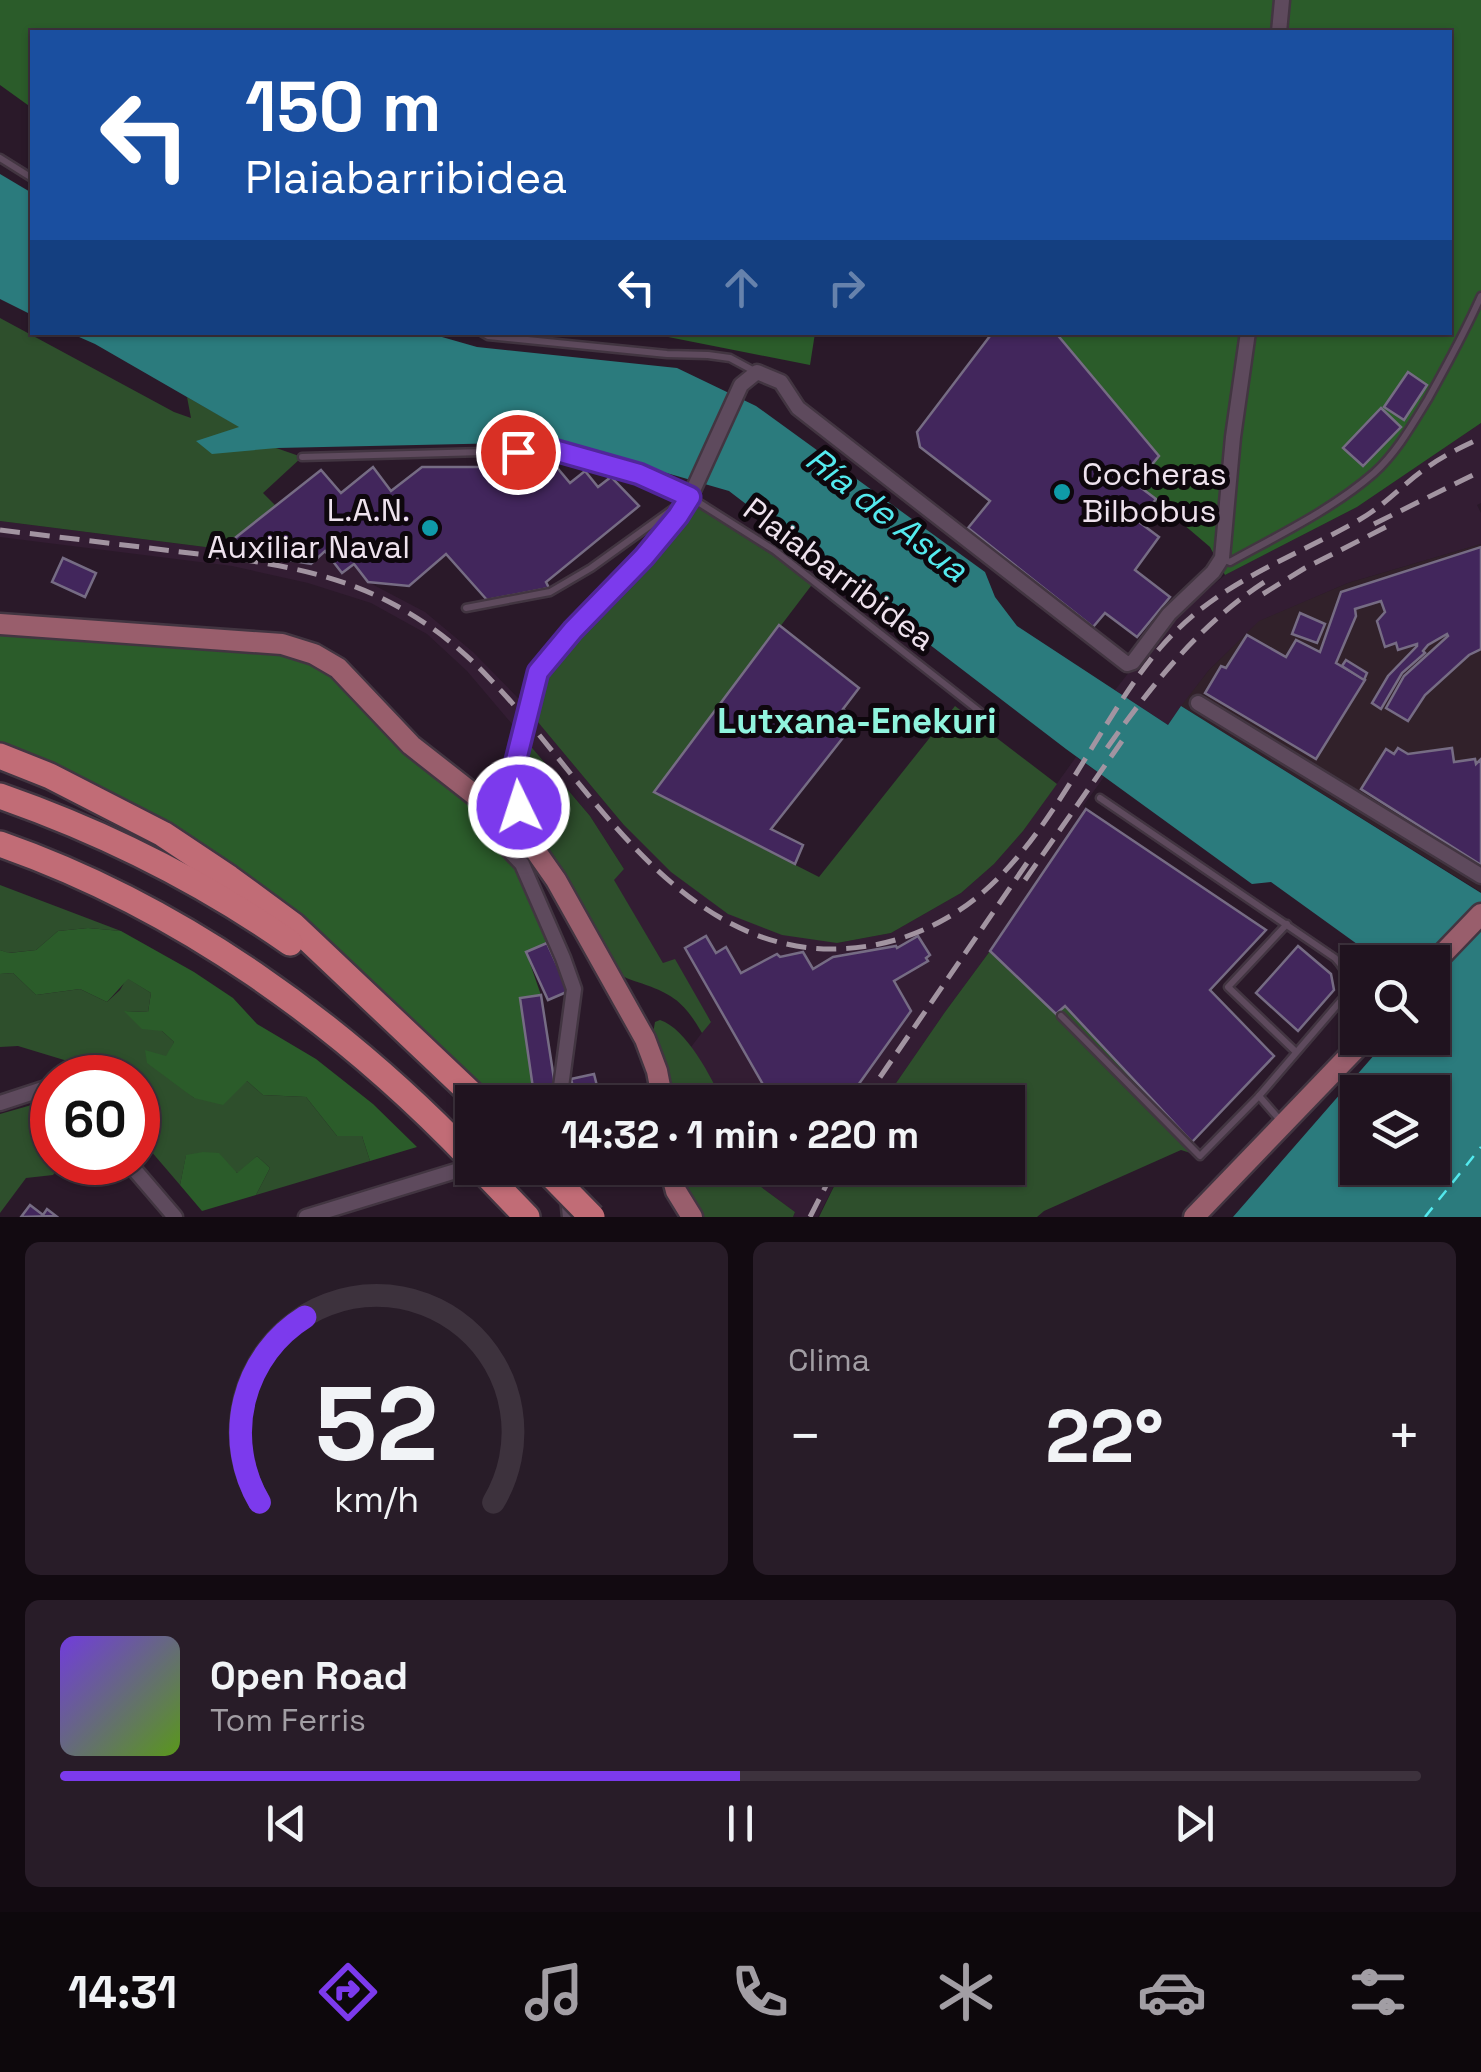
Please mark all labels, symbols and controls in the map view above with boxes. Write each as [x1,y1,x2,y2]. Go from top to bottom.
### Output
text: 150 m [245,62,442,151]
icon: left [80,70,210,200]
text: Plaiabarribidea [245,149,567,206]
icon: left [609,260,664,315]
icon: ahead [714,260,769,315]
icon: right [819,260,874,315]
pin [476,410,561,495]
icon: arrive [491,425,546,480]
water label: Ría de Asua [797,437,978,591]
place label: Cocheras Bilbobus [1082,454,1227,531]
marker: Cocheras Bilbobus [1051,481,1073,503]
street label: Plaiabarribidea [735,489,943,659]
place label: L.A.N. Auxiliar Naval [207,490,410,567]
marker: L.A.N. Auxiliar Naval [419,517,441,539]
district label: Lutxana-Enekuri [717,699,997,743]
position arrow [467,755,571,859]
map controls [1340,945,1450,1185]
button: search [1340,945,1450,1055]
speed limit sign: 60 [30,1055,160,1185]
button: layers [1340,1075,1450,1185]
text: 14:32 · 1 min · 220 m [561,1111,919,1159]
text: Clima [788,1340,870,1380]
text: 52 [315,1358,438,1490]
text: 22° [1045,1388,1164,1484]
text: − [788,1401,822,1471]
text: + [1387,1401,1421,1471]
text: km/h [334,1477,419,1522]
text: Open Road [210,1652,408,1700]
text: Tom Ferris [210,1700,366,1740]
icon: previous [259,1796,314,1851]
icon: pause [713,1796,768,1851]
icon: next [1167,1796,1222,1851]
icon: directions [313,1957,383,2027]
icon: music [519,1957,589,2027]
icon: phone [725,1957,795,2027]
icon: climate [931,1957,1001,2027]
icon: car [1137,1957,1207,2027]
icon: filters [1343,1957,1413,2027]
text: 14:31 [68,1964,177,2021]

